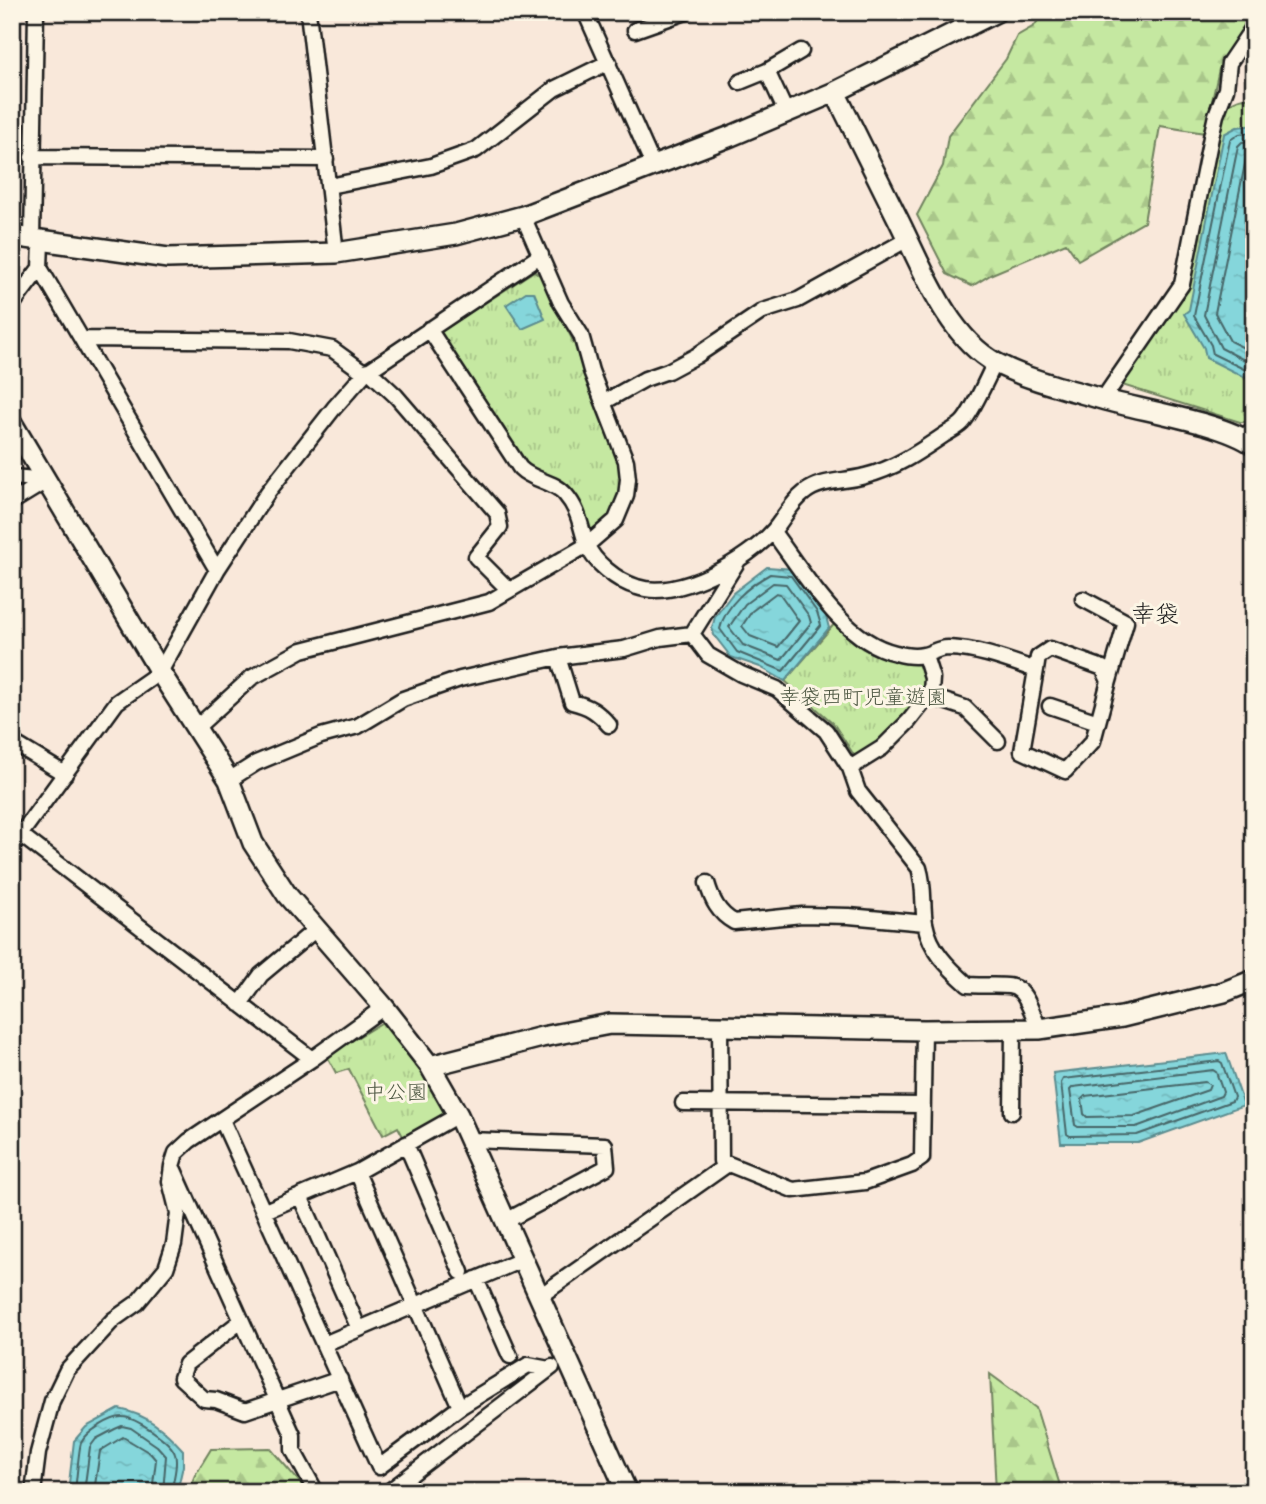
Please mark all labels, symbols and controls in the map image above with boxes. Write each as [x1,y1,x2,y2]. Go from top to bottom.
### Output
district label: 幸袋 [1131,597,1179,628]
park label: 幸袋西町児童遊園 [779,682,947,709]
park label: 中公園 [365,1077,428,1104]

